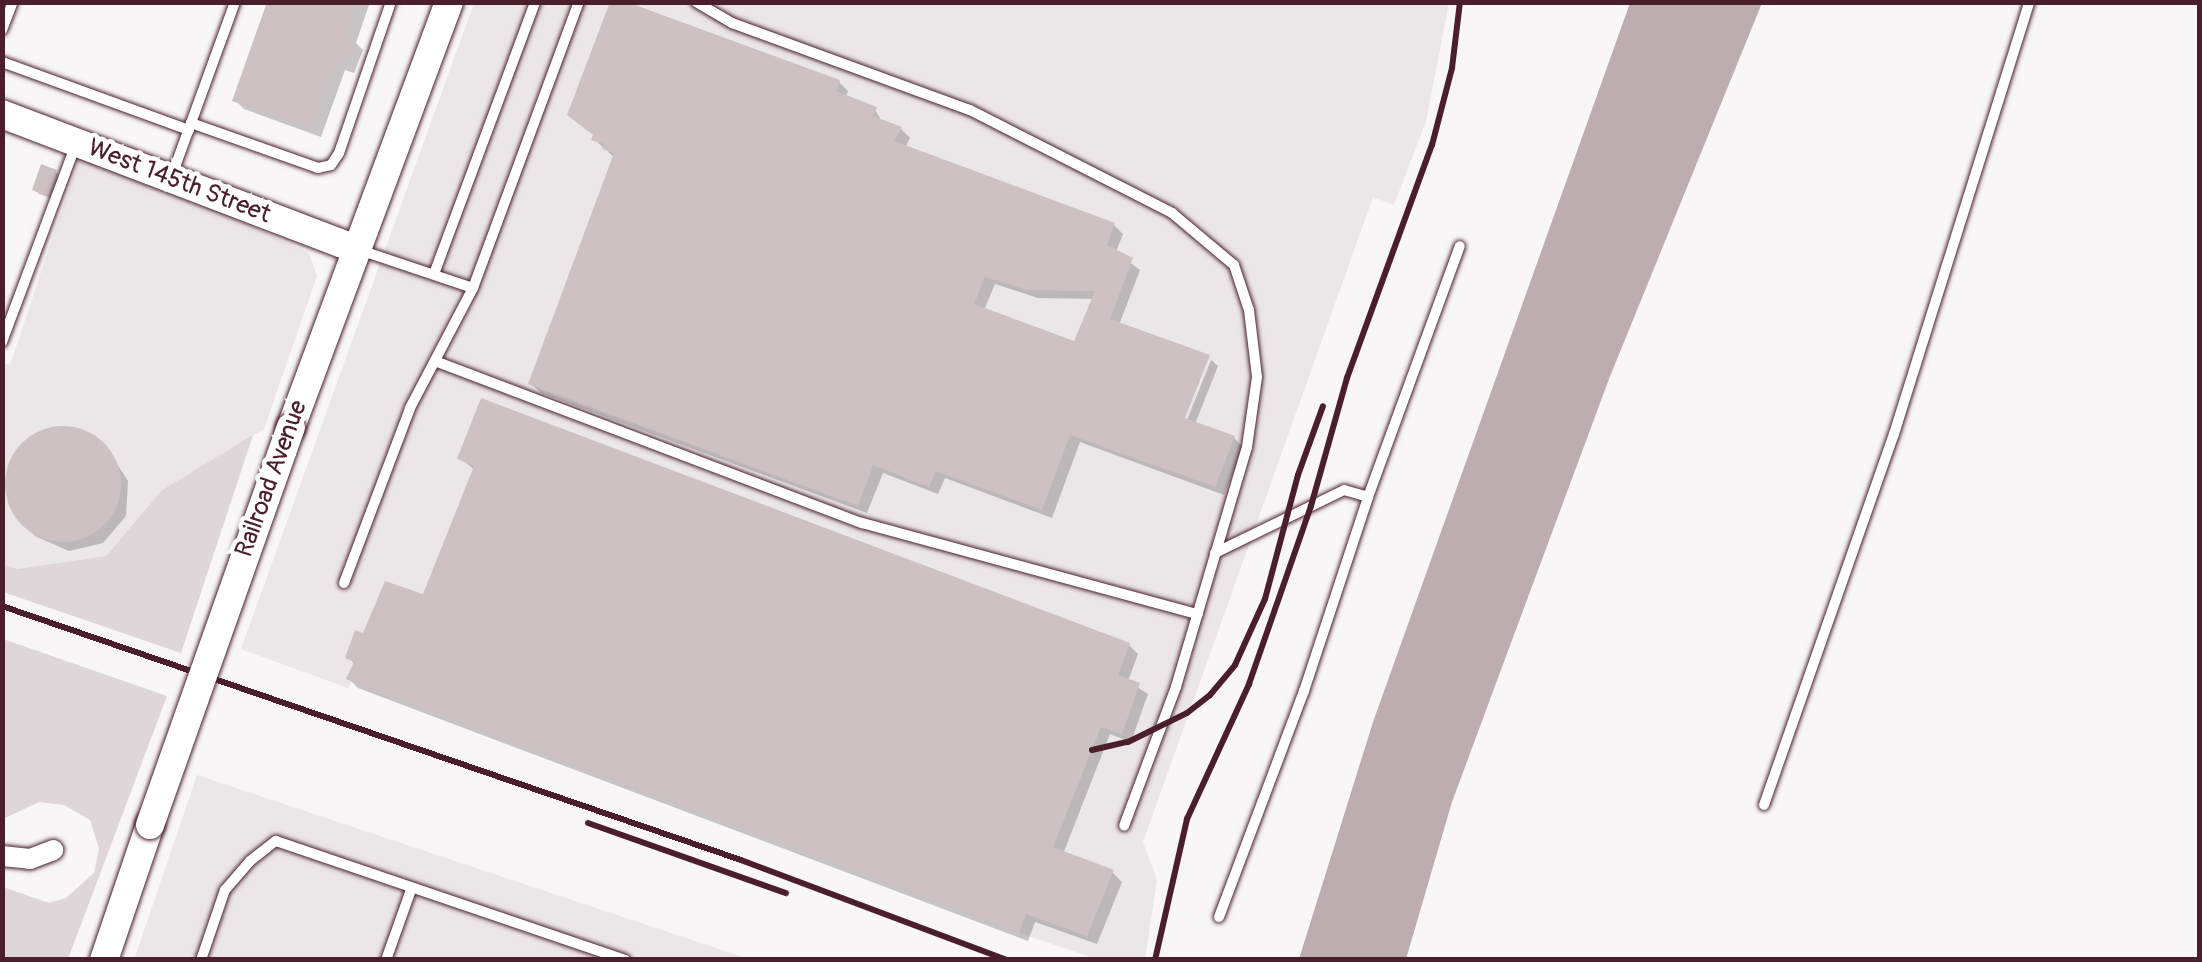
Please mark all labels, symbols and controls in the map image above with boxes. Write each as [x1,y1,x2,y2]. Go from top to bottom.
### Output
street label: West 145th Street [83,133,275,231]
street label: Railroad Avenue [230,397,314,561]

